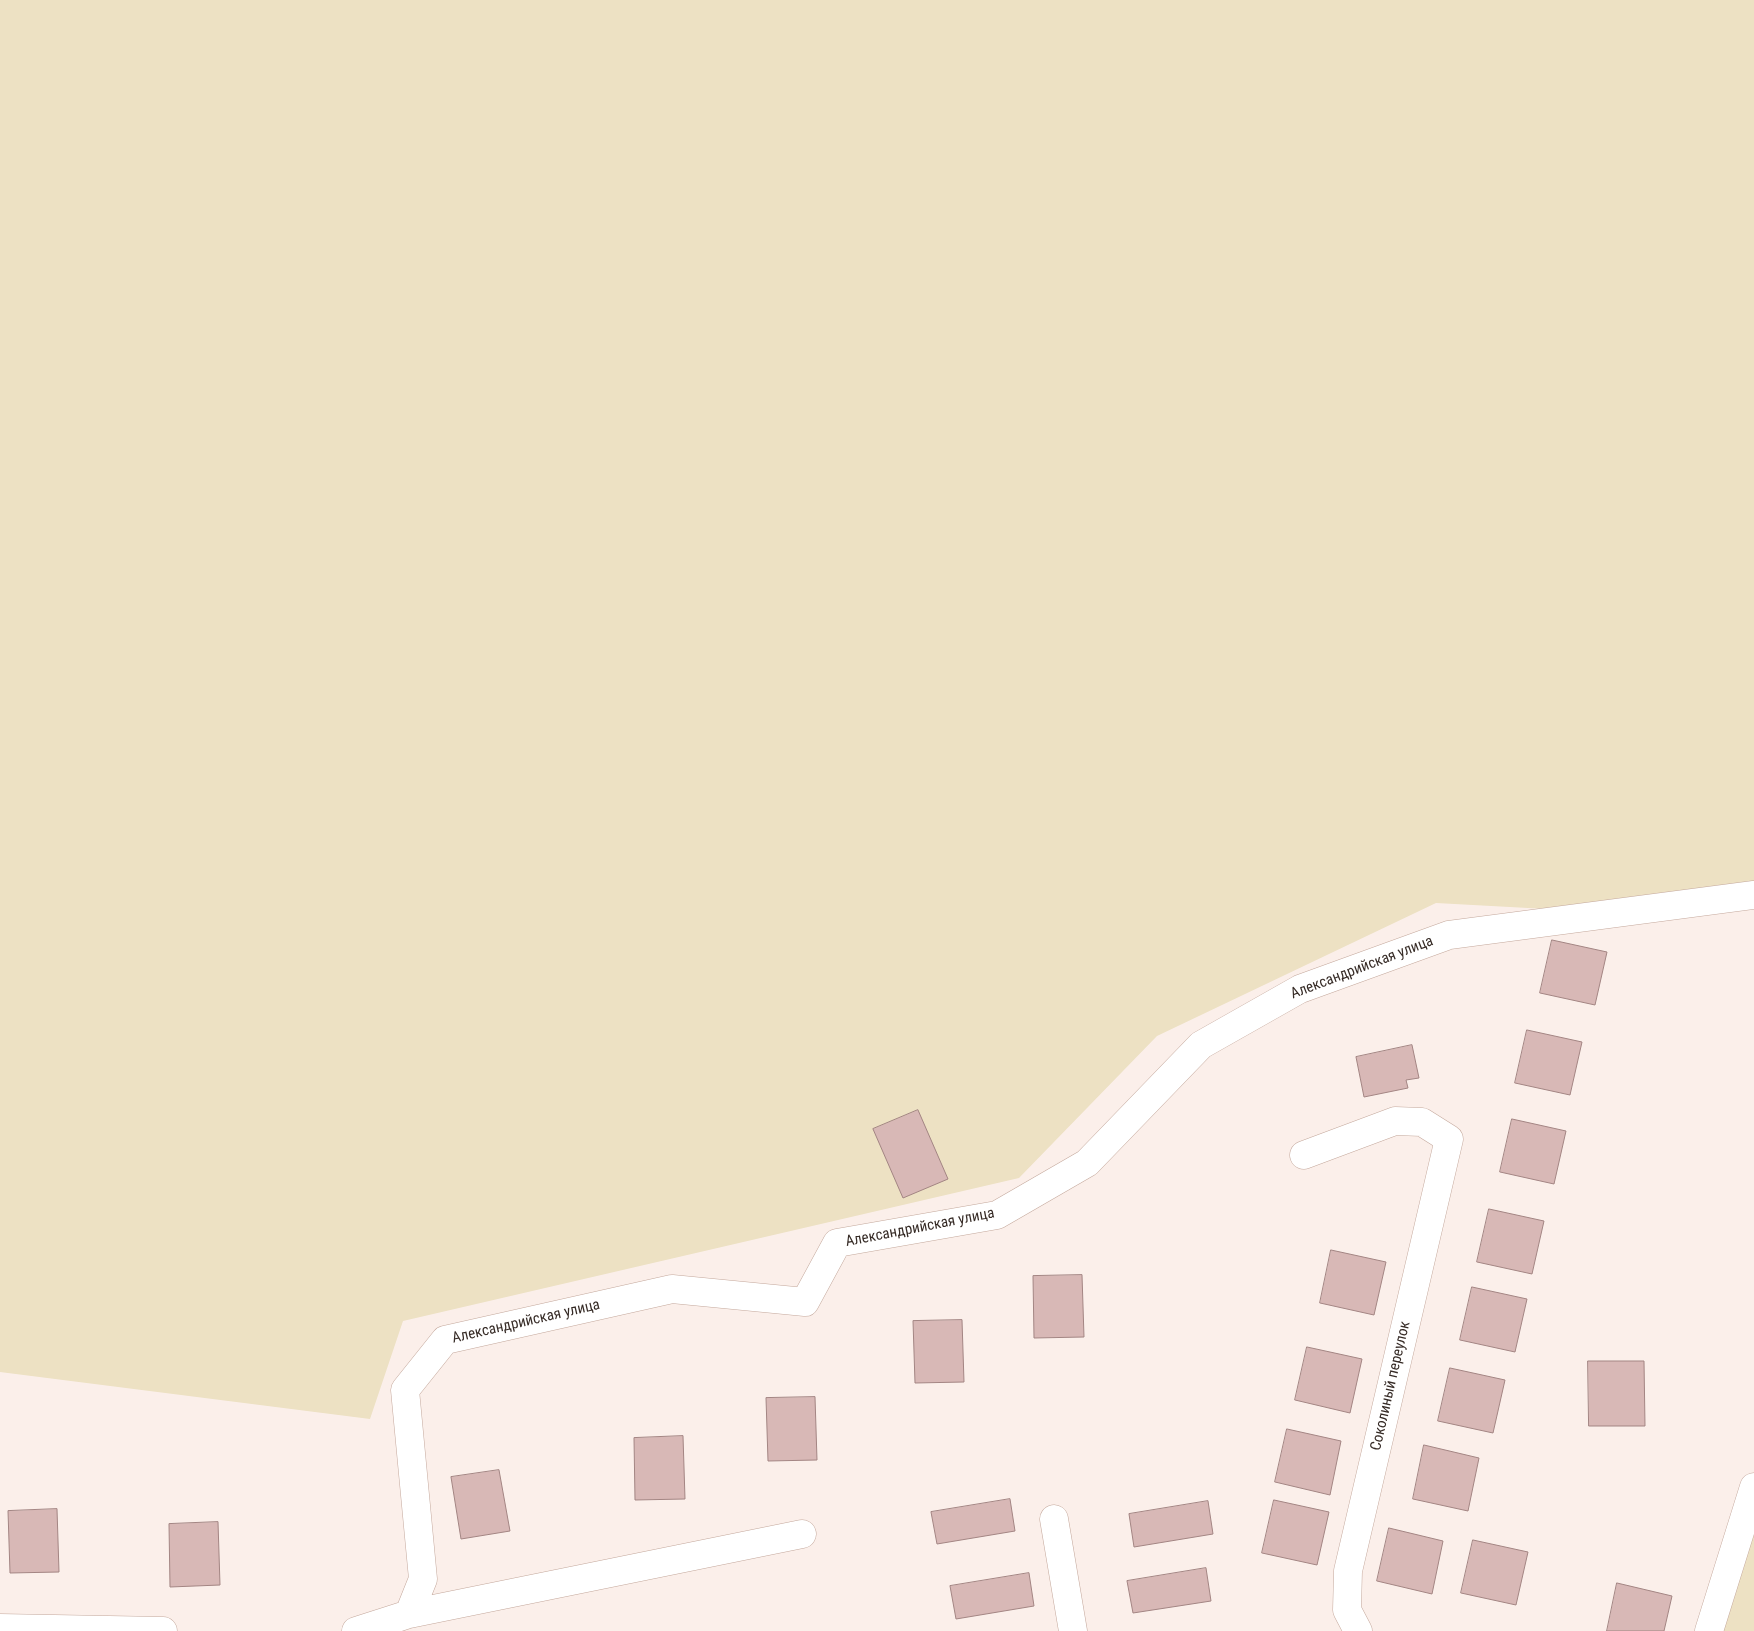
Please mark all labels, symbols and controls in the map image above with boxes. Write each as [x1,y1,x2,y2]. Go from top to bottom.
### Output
street label: Александрийская улица [1288,932,1436,1004]
street label: Александрийская улица [844,1205,996,1251]
street label: Александрийская улица [450,1296,602,1348]
street label: Соколиный переулок [1367,1320,1415,1452]

